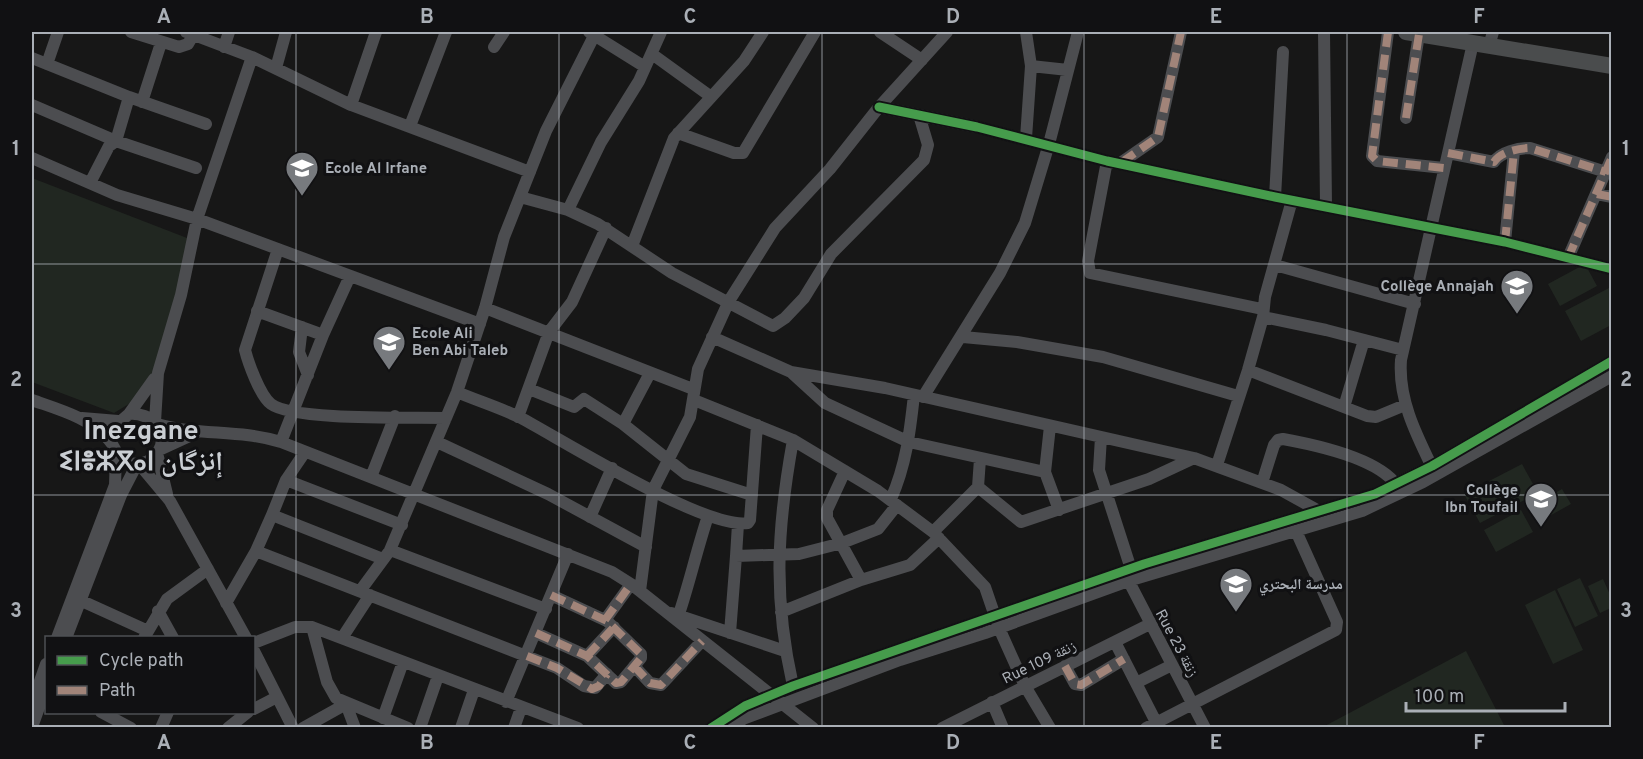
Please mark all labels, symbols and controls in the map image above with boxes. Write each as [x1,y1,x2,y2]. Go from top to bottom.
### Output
text: A [157,5,171,31]
text: B [420,5,434,31]
text: C [684,5,696,31]
text: D [946,5,960,31]
text: E [1210,5,1222,31]
text: F [1473,5,1485,31]
text: 1 [12,137,20,163]
text: 1 [1622,137,1630,163]
school or university icon: Ecole Al Irfane [284,150,320,197]
place label: Ecole Al Irfane [325,160,427,179]
school or university icon: Collège Annajah [1499,268,1535,315]
place label: Collège Annajah [1380,278,1494,297]
school or university icon: Ecole Ali Ben Abi Taleb [371,324,407,371]
place label: Ecole Ali Ben Abi Taleb [412,325,508,361]
text: 2 [10,368,22,394]
text: 2 [1620,368,1632,394]
district label: Inezgane ⵉⵏⴻⵣⴳⴰⵏ إنزگان [59,415,223,480]
school or university icon: Collège Ibn Toufail [1523,481,1559,528]
place label: Collège Ibn Toufail [1445,482,1518,518]
school or university icon: مدرسة البحتري [1218,566,1254,613]
place label: مدرسة البحتري [1259,576,1343,596]
text: 3 [10,599,22,625]
text: 3 [1620,599,1632,625]
street label: Rue 23 زنقة [1150,607,1202,681]
legend [45,636,255,714]
street label: Rue 109 زنقة [1000,637,1080,689]
text: Cycle path [99,650,184,673]
scale bar [1406,675,1565,713]
text: Path [99,680,136,703]
text: 100 m [1415,686,1464,709]
text: A [157,731,171,757]
text: B [420,731,434,757]
text: C [684,731,696,757]
text: D [946,731,960,757]
text: E [1210,731,1222,757]
text: F [1473,731,1485,757]

